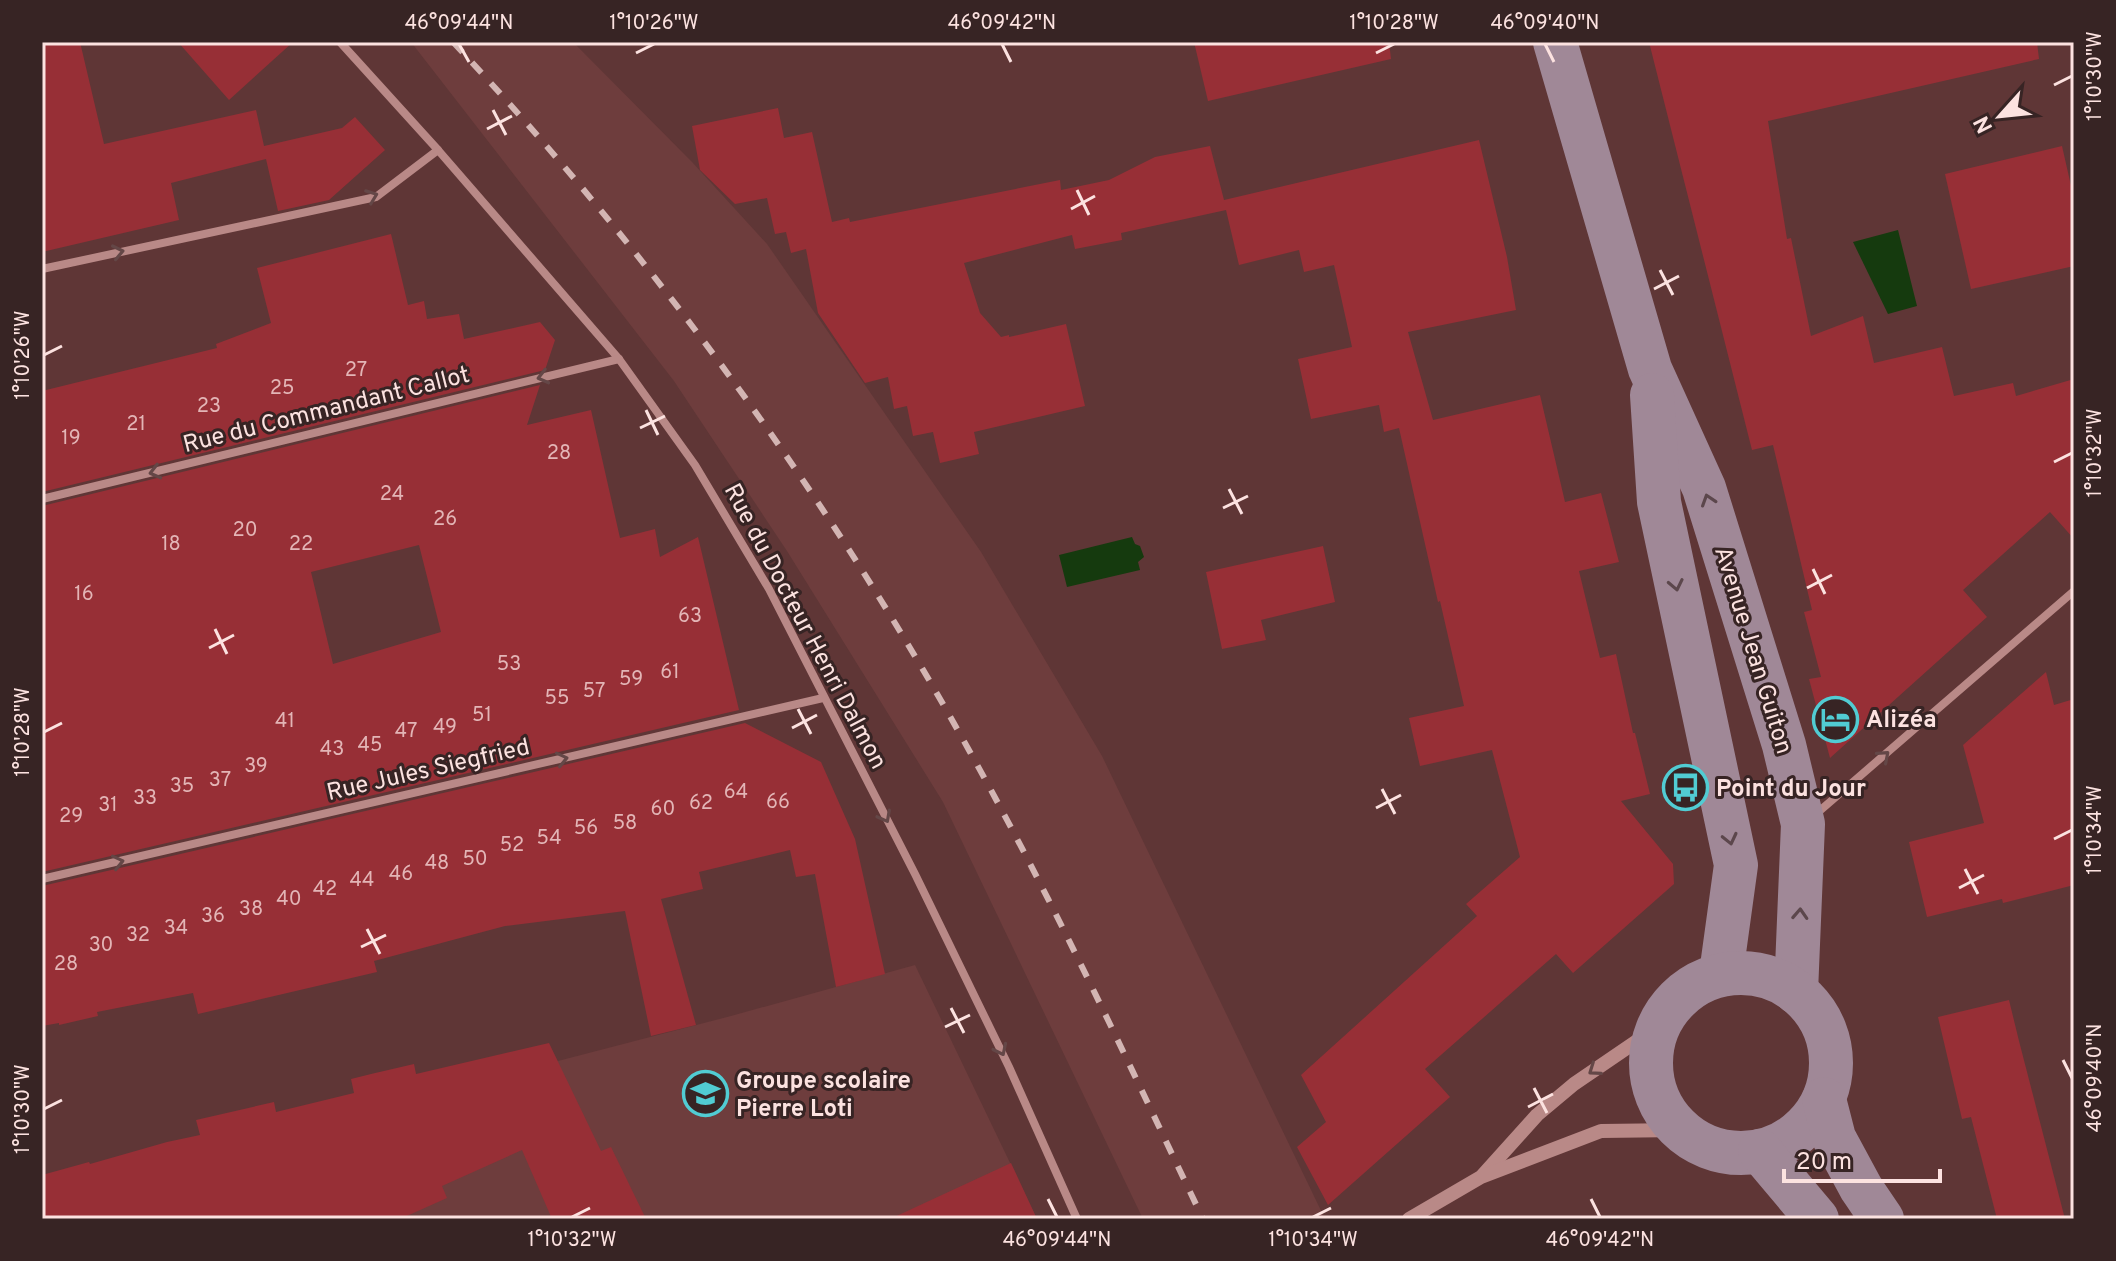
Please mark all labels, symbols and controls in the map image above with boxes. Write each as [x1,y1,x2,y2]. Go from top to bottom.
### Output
text: 46°09'44"N [405,11,513,37]
text: 1°10'26"W [609,11,699,37]
text: 46°09'42"N [948,11,1056,37]
text: 1°10'28"W [1349,11,1439,37]
text: 46°09'40"N [1490,11,1600,37]
text: 1°10'30"W [2083,31,2109,121]
north arrow [1960,76,2040,156]
text: N [1969,111,2000,137]
one-way arrow [364,189,378,206]
one-way arrow [111,244,125,261]
text: 1°10'26"W [11,310,37,400]
house number: 27 [345,358,367,384]
street label: Rue du Commandant Callot [180,361,473,461]
one-way arrow [537,368,551,385]
house number: 25 [270,376,294,402]
house number: 23 [197,394,221,420]
text: 1°10'32"W [2083,409,2109,497]
house number: 21 [126,412,146,438]
house number: 19 [61,426,81,452]
house number: 28 [547,441,571,467]
one-way arrow [148,462,162,479]
street label: Rue du Docteur Henri Dalmon [716,479,892,775]
house number: 24 [380,482,404,508]
one-way arrow [1701,493,1717,507]
house number: 26 [433,507,457,533]
house number: 20 [232,518,258,544]
house number: 18 [161,532,181,558]
house number: 22 [289,532,313,558]
street label: Avenue Jean Guiton [1706,543,1798,758]
one-way arrow [1667,577,1684,591]
house number: 16 [74,582,94,608]
house number: 63 [678,604,702,630]
house number: 53 [497,652,521,678]
house number: 61 [660,660,680,686]
house number: 59 [619,667,643,693]
house number: 57 [583,679,605,705]
house number: 55 [545,686,569,712]
text: 1°10'28"W [11,687,37,777]
hotel icon: Alizéa [1811,695,1859,743]
house number: 51 [472,703,492,729]
place label: Alizéa [1866,706,1937,736]
house number: 41 [275,709,295,735]
house number: 49 [433,715,457,741]
house number: 47 [395,719,417,745]
street label: Rue Jules Siegfried [324,733,533,809]
house number: 45 [358,733,382,759]
house number: 43 [320,737,344,763]
one-way arrow [555,751,569,768]
one-way arrow [1875,752,1890,766]
house number: 39 [244,754,268,780]
bus stop icon: Point du Jour [1661,764,1709,812]
house number: 37 [209,768,231,794]
house number: 35 [170,774,194,800]
place label: Point du Jour [1716,775,1866,805]
house number: 64 [724,780,748,806]
text: 1°10'34"W [2083,785,2109,875]
house number: 33 [133,786,157,812]
house number: 66 [766,790,790,816]
house number: 62 [689,791,713,817]
house number: 31 [98,793,118,819]
house number: 60 [651,797,675,823]
house number: 29 [59,804,83,830]
one-way arrow [876,809,891,824]
house number: 58 [613,811,637,837]
house number: 56 [574,816,598,842]
house number: 54 [536,826,562,852]
one-way arrow [1721,832,1738,845]
house number: 52 [500,833,524,859]
house number: 50 [462,847,488,873]
house number: 48 [425,851,449,877]
one-way arrow [111,854,124,871]
house number: 46 [389,862,413,888]
house number: 44 [350,868,374,894]
house number: 42 [313,877,337,903]
house number: 40 [276,887,302,913]
house number: 38 [239,897,263,923]
house number: 36 [201,904,225,930]
one-way arrow [1791,907,1808,920]
house number: 34 [164,916,188,942]
house number: 32 [126,923,150,949]
house number: 30 [89,933,113,959]
house number: 28 [54,952,78,978]
text: 46°09'40"N [2083,1023,2109,1133]
one-way arrow [991,1042,1007,1056]
one-way arrow [1589,1060,1603,1075]
text: 1°10'30"W [11,1064,37,1154]
place label: Groupe scolaire Pierre Loti [736,1067,911,1125]
school or university icon: Groupe scolaire Pierre Loti [681,1070,729,1118]
scale bar [1784,1133,1940,1183]
text: 20 m [1796,1148,1852,1178]
text: 1°10'32"W [528,1228,616,1254]
text: 46°09'44"N [1003,1228,1111,1254]
text: 1°10'34"W [1268,1228,1358,1254]
text: 46°09'42"N [1546,1228,1654,1254]

